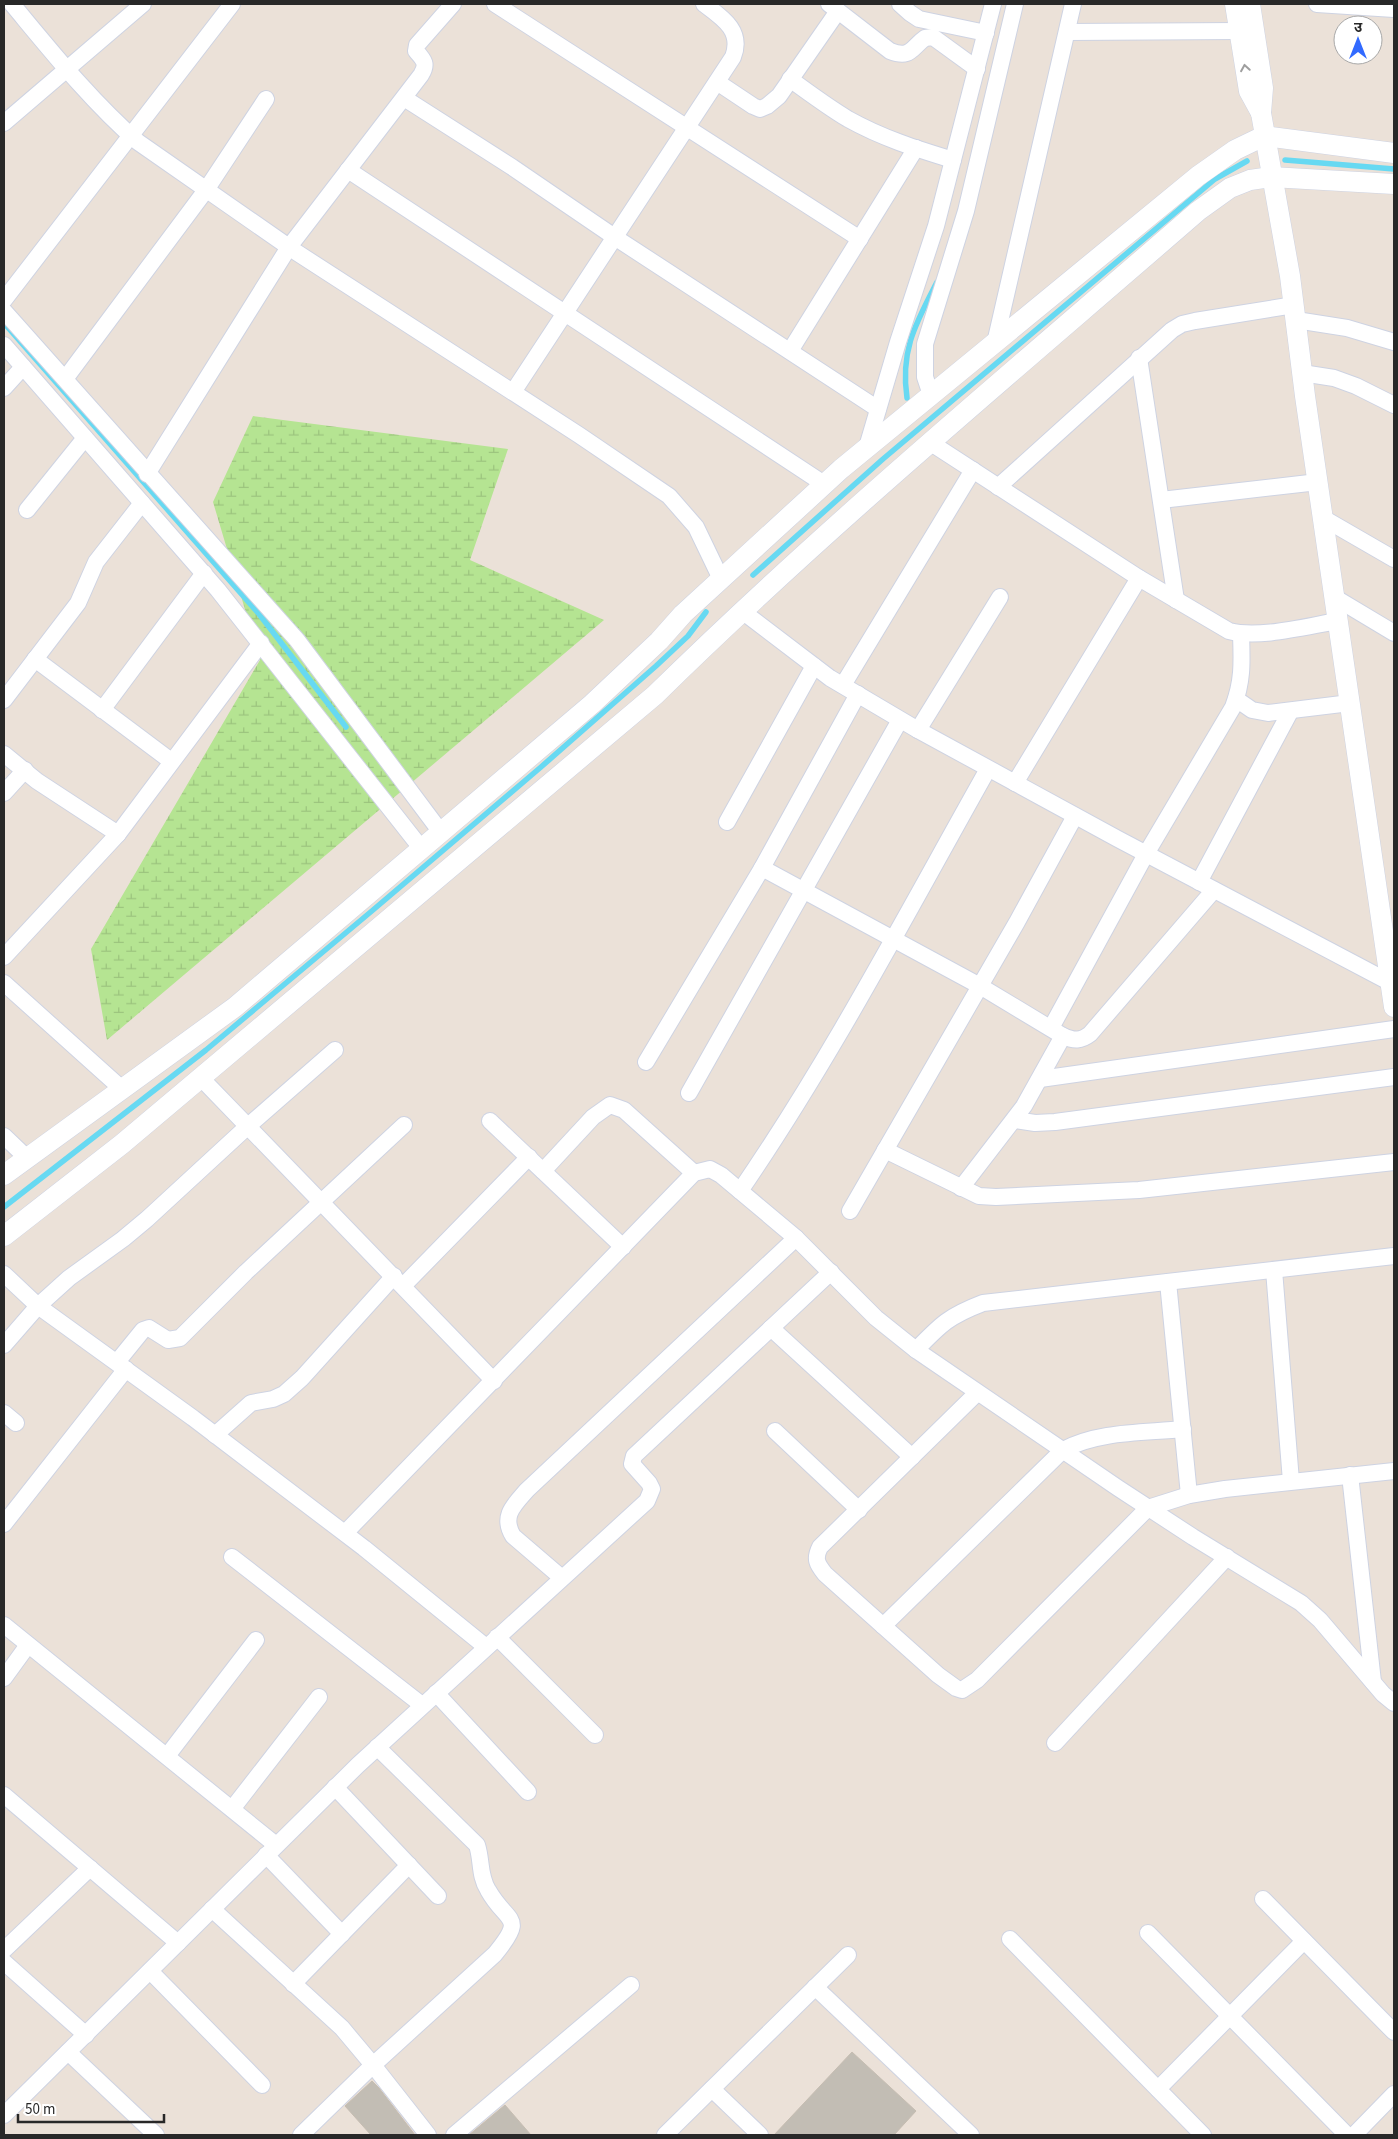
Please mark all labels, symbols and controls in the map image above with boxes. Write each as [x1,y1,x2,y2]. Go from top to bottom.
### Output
north arrow [1333,15,1383,65]
text: उ [1354,18,1363,38]
one-way arrow [1240,63,1250,72]
scale bar [18,2092,164,2124]
text: 50 m [25,2099,55,2120]

